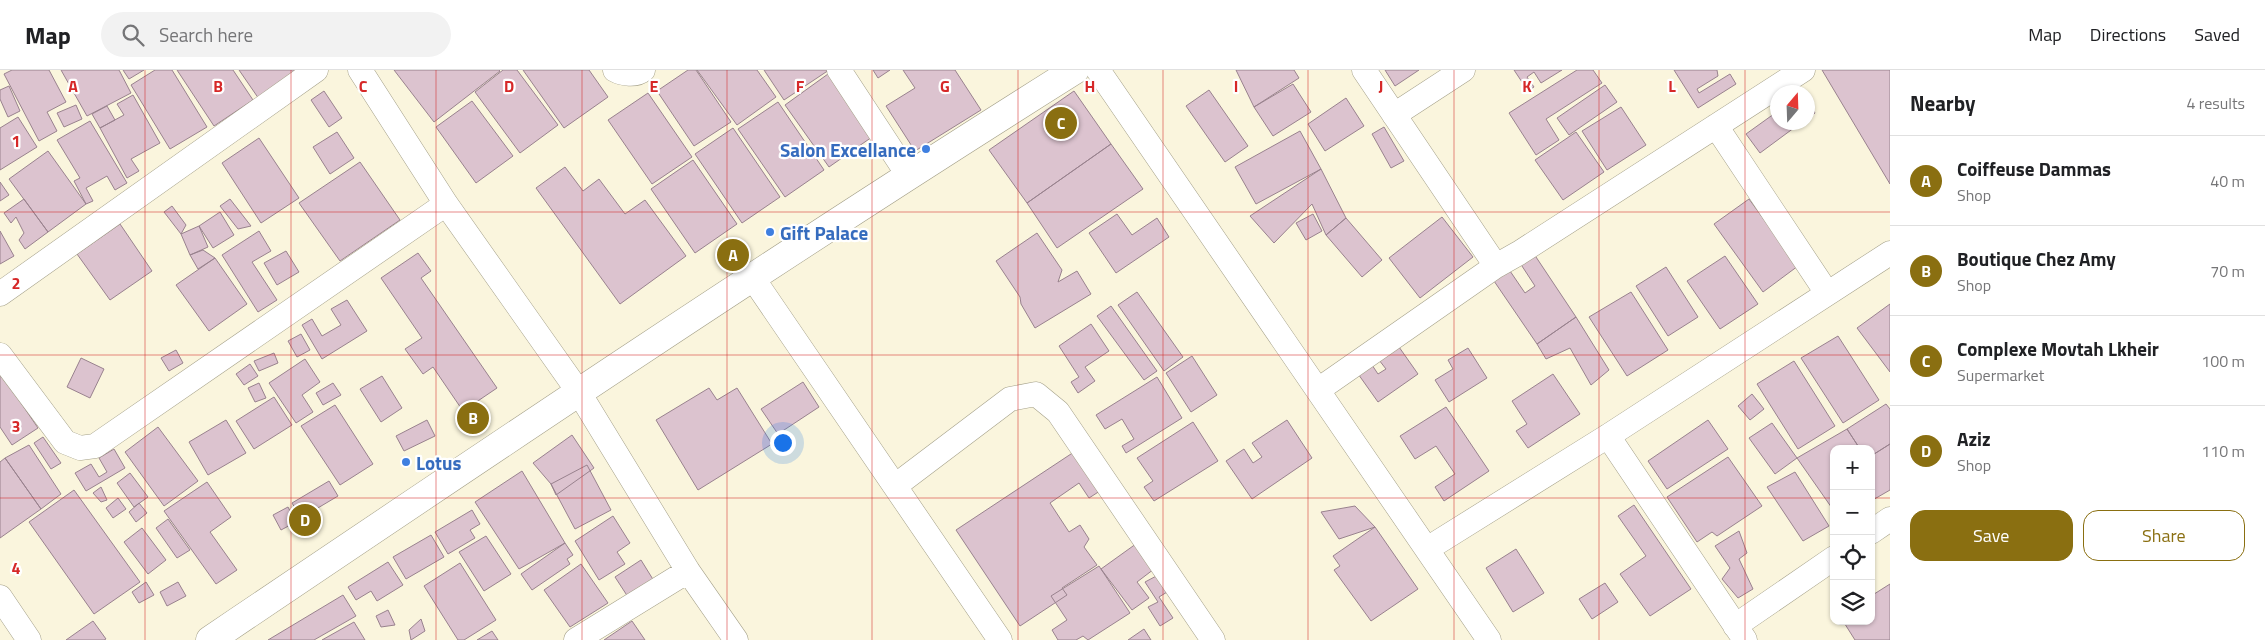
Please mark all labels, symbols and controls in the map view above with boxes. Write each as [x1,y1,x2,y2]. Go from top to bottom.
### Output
search box [101,12,451,57]
text: Map [25,17,71,53]
text: Search here [159,20,253,49]
icon: search [119,21,147,49]
text: Map [2028,21,2062,48]
text: Directions [2090,21,2166,48]
text: Saved [2194,21,2240,48]
text: A [68,74,78,98]
text: B [213,74,223,98]
text: C [359,74,368,98]
text: D [504,74,514,98]
text: E [650,74,659,98]
text: F [796,74,805,98]
text: G [940,74,950,98]
text: H [1085,74,1095,98]
text: I [1234,74,1238,98]
text: J [1379,74,1383,98]
text: K [1522,74,1532,98]
text: L [1668,74,1676,98]
north arrow [1770,85,1815,130]
text: Nearby [1910,87,1975,119]
text: 4 results [2186,91,2245,115]
pin: C [1045,104,1077,142]
text: 1 [12,129,20,153]
place label: Salon Excellance [780,135,916,164]
marker: Salon Excellance [920,143,932,155]
text: Coiffeuse Dammas [1957,154,2111,183]
text: A [1921,169,1931,193]
text: 40 m [2210,169,2245,193]
text: Shop [1957,183,1991,207]
place label: Gift Palace [780,218,868,247]
marker: Gift Palace [764,226,776,238]
pin: A [717,236,749,274]
text: Boutique Chez Amy [1957,244,2116,273]
text: B [1921,259,1931,283]
text: 70 m [2210,259,2245,283]
text: 2 [12,271,20,295]
text: Shop [1957,273,1991,297]
text: Complexe Movtah Lkheir [1957,334,2159,363]
text: C [1922,349,1930,373]
text: 100 m [2201,349,2245,373]
text: Supermarket [1957,363,2044,387]
pin: B [457,399,489,437]
text: 3 [12,414,20,438]
text: Aziz [1957,424,1991,453]
your location [770,430,796,456]
text: D [1921,439,1931,463]
text: 110 m [2201,439,2245,463]
map controls [1830,445,1875,625]
button: + [1830,445,1875,490]
place label: Lotus [416,448,461,477]
text: Shop [1957,453,1991,477]
marker: Lotus [400,456,412,468]
button: − [1830,490,1875,535]
pin: D [289,501,321,539]
button: Save [1910,510,2073,561]
button: Share [2083,510,2245,561]
button: locate [1830,535,1875,580]
text: 4 [12,556,21,580]
button: layers [1830,580,1875,625]

